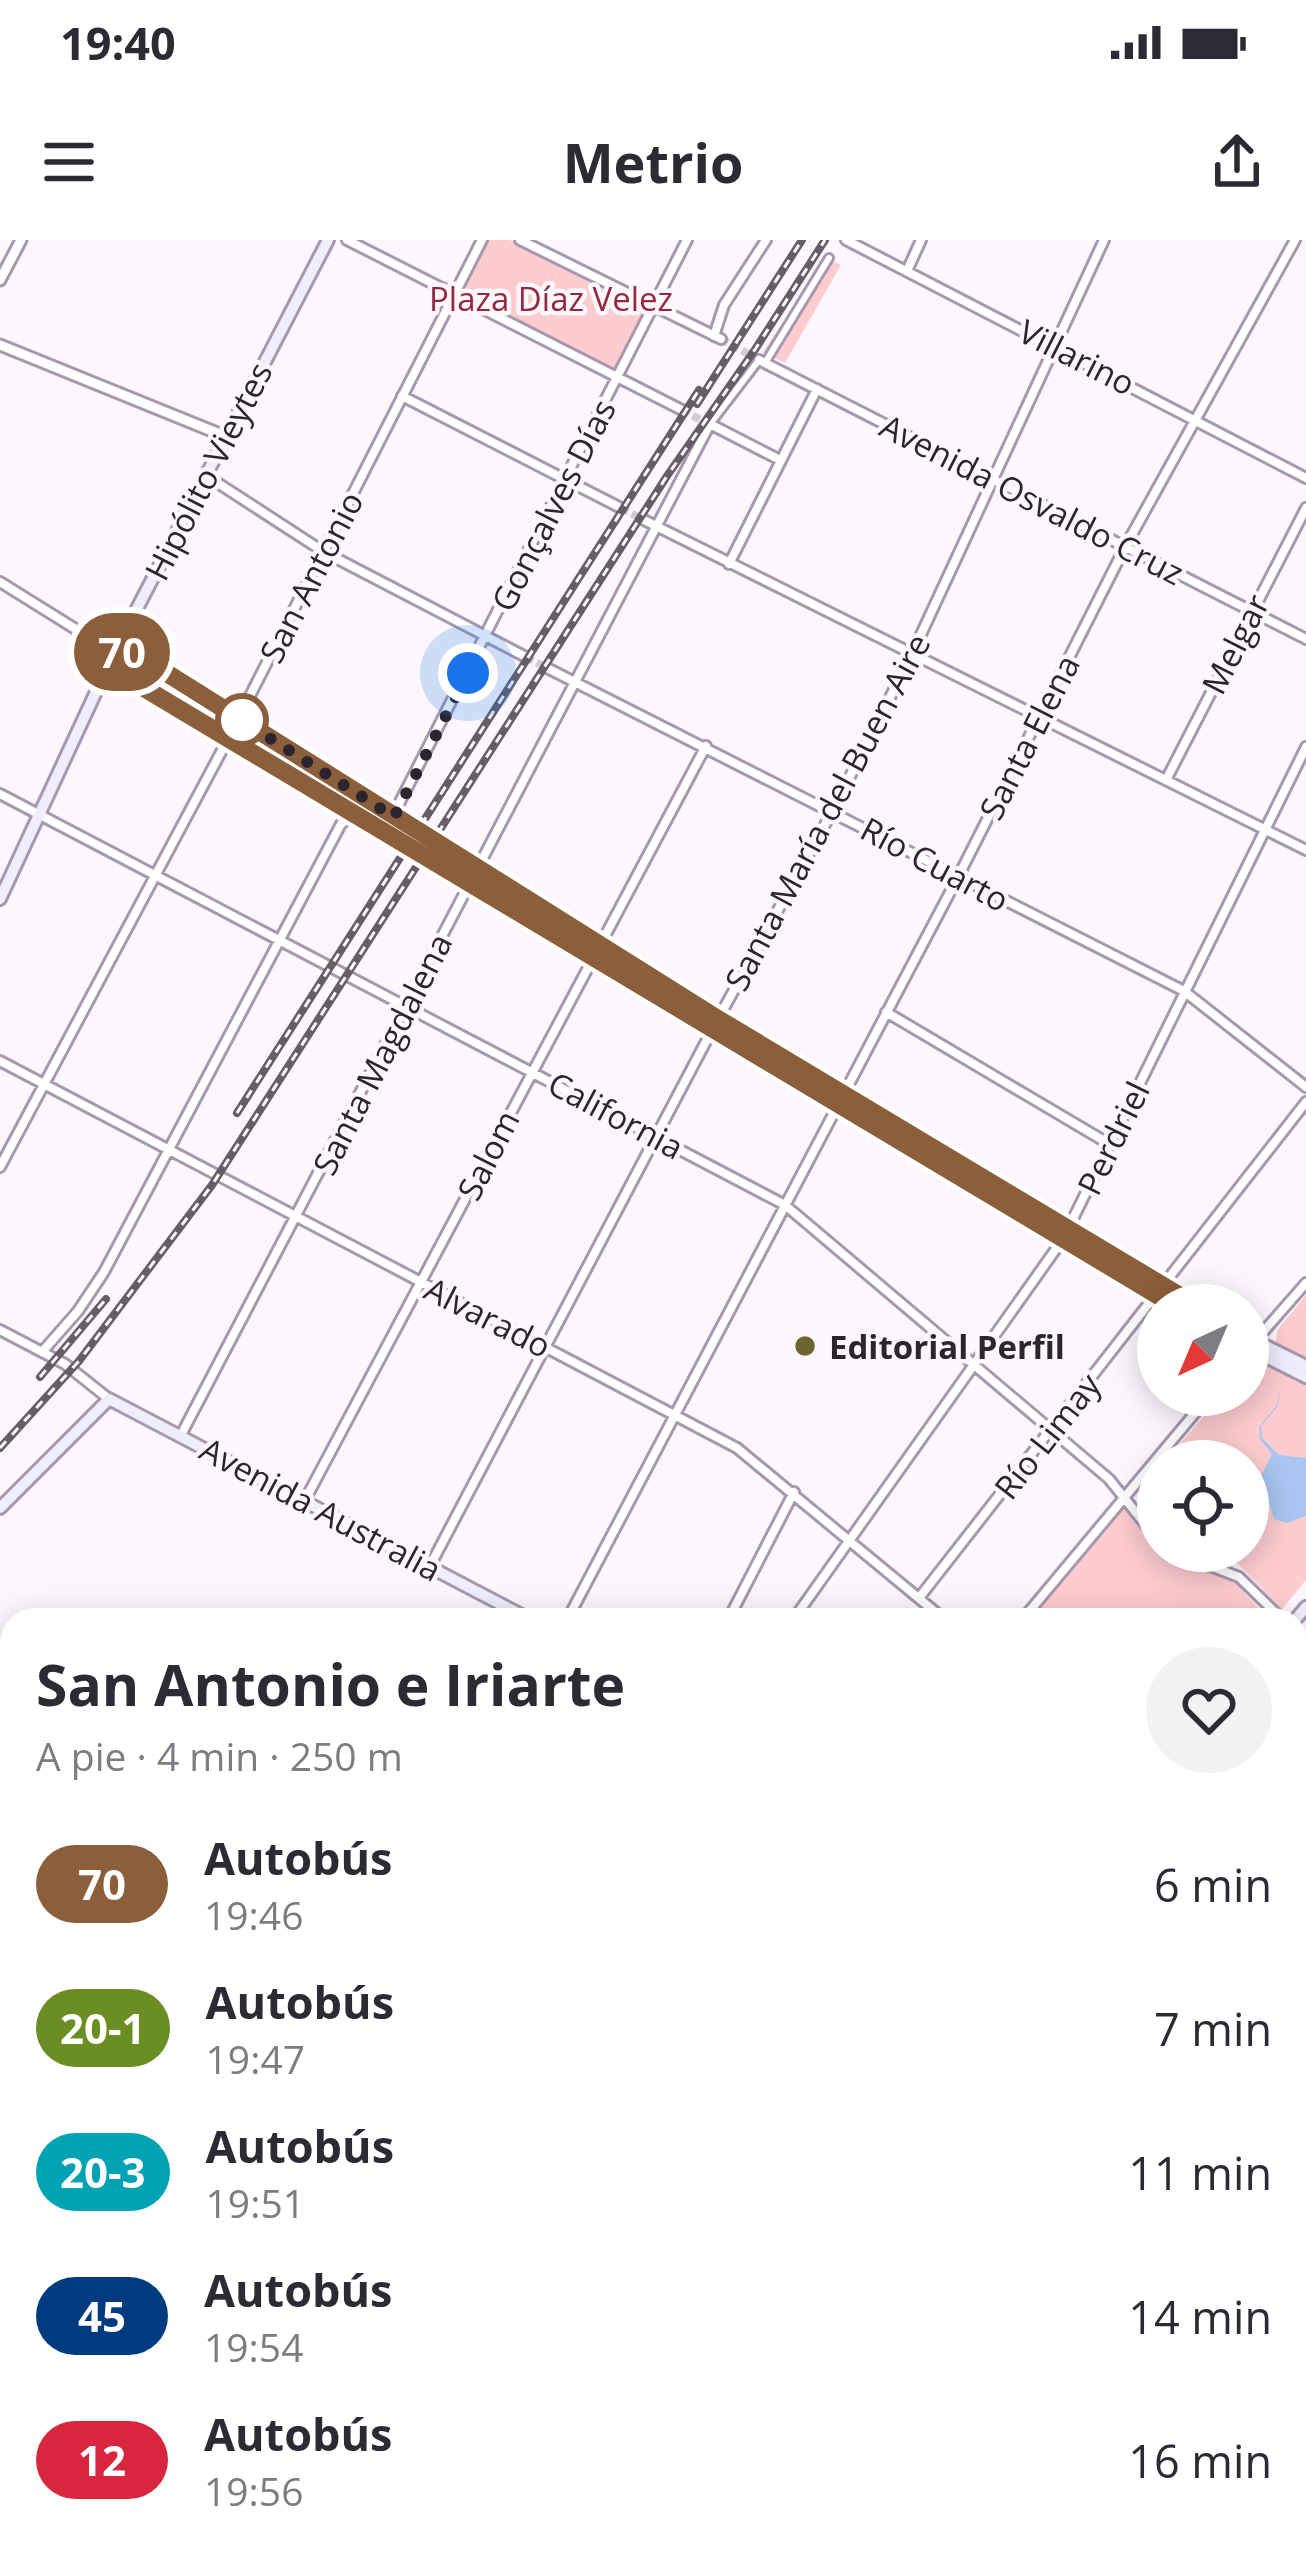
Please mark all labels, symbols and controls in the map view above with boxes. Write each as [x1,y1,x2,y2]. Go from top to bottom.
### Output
text: 19:40 [60,12,176,73]
text: Metrio [563,125,743,199]
icon: menu [36,129,102,195]
icon: share [1204,129,1270,195]
park label: Plaza Díaz Velez [429,276,673,321]
street label: Villarino [1011,309,1143,405]
street label: Hipólito Vieytes [134,354,282,588]
street label: Gonçalves Días [480,391,626,619]
street label: Avenida Osvaldo Cruz [873,403,1191,595]
street label: San Antonio [249,484,373,670]
street label: Melgar [1191,586,1279,702]
line badge: 70 [68,613,176,691]
text: 70 [98,623,146,680]
street label: Santa María del Buen Aire [714,626,940,998]
your location [438,643,498,703]
street label: Santa Elena [968,647,1090,827]
unlabelled marker [217,695,267,745]
street label: Río Cuarto [853,806,1017,922]
street label: Santa Magdalena [302,926,462,1182]
street label: California [540,1061,692,1169]
street label: Perdriel [1066,1074,1160,1202]
street label: Salom [446,1102,530,1208]
street label: Alvarado [417,1266,559,1368]
north arrow [1137,1284,1269,1416]
map controls [1137,1284,1269,1572]
place label: Editorial Perfil [829,1324,1065,1369]
marker: Editorial Perfil [792,1333,818,1359]
street label: Río Limay [984,1363,1111,1508]
street label: Avenida Australia [193,1426,449,1592]
button: locate [1137,1440,1269,1572]
text: San Antonio e Iriarte [36,1645,625,1723]
button: heart [1146,1647,1272,1773]
text: A pie · 4 min · 250 m [36,1729,403,1782]
text: Autobús [204,1827,392,1888]
text: 6 min [1154,1854,1272,1915]
text: 70 [78,1855,126,1912]
text: 19:46 [204,1888,303,1941]
text: Autobús [206,1971,394,2032]
text: 7 min [1154,1998,1272,2059]
text: 20-1 [60,1999,146,2056]
text: 19:47 [206,2032,305,2085]
text: Autobús [206,2115,394,2176]
text: 11 min [1128,2142,1272,2203]
text: 20-3 [60,2143,146,2200]
text: 19:51 [206,2176,305,2229]
text: Autobús [204,2259,392,2320]
text: 14 min [1128,2286,1272,2347]
text: 45 [78,2287,126,2344]
text: 19:54 [204,2320,303,2373]
text: Autobús [204,2403,392,2464]
text: 16 min [1128,2430,1272,2491]
text: 12 [78,2431,126,2488]
text: 19:56 [204,2464,303,2517]

